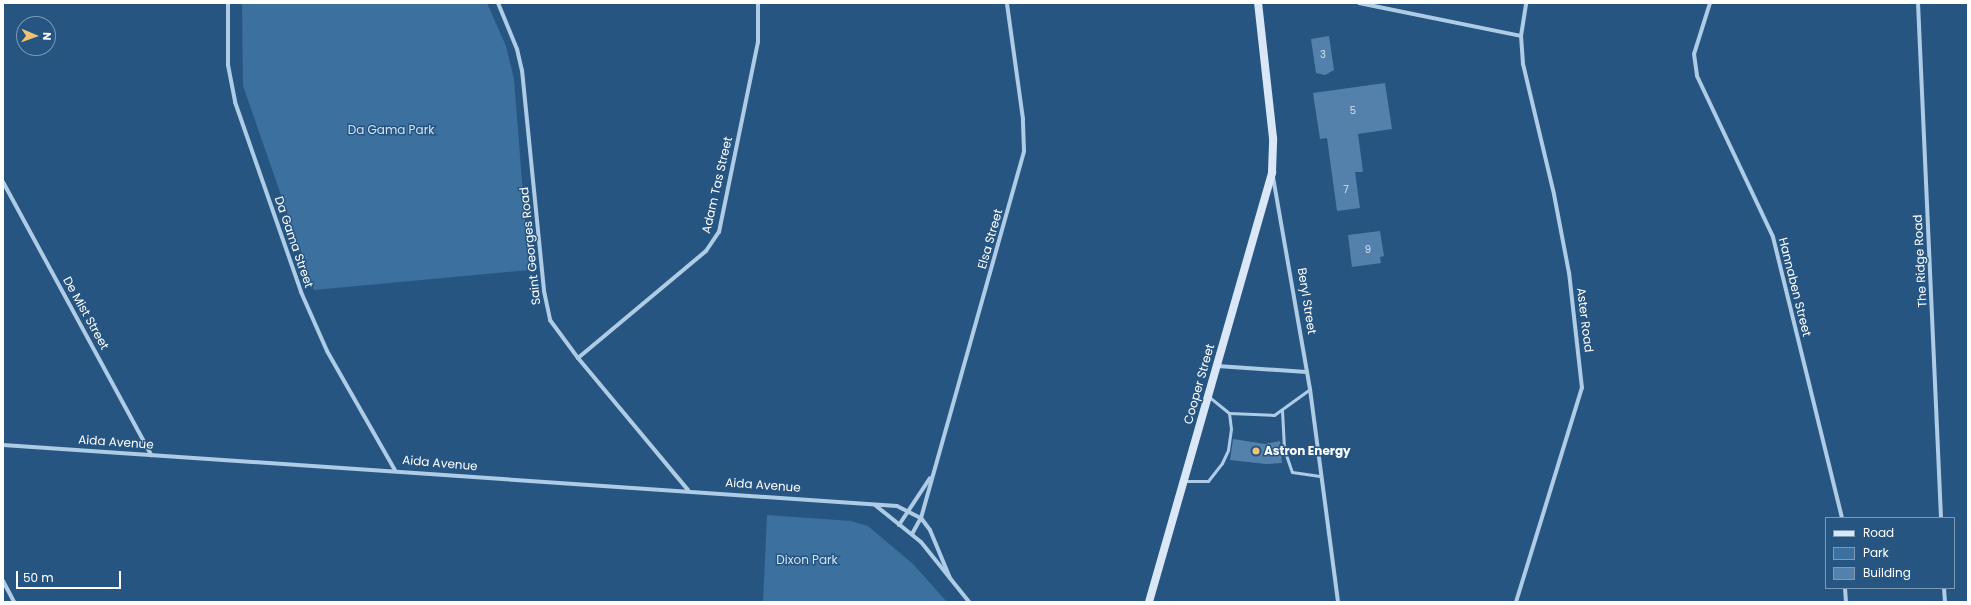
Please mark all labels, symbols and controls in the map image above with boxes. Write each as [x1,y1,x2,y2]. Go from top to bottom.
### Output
north arrow [16,16,56,56]
text: N [39,32,55,41]
house number: 3 [1320,49,1326,61]
house number: 5 [1350,105,1356,117]
park label: Da Gama Park [348,123,434,137]
street label: Adam Tas Street [699,135,735,235]
house number: 7 [1343,184,1349,196]
street label: Saint Georges Road [517,186,543,306]
street label: Da Gama Street [272,194,316,290]
street label: Elsa Street [975,207,1005,271]
street label: The Ridge Road [1910,214,1930,308]
street label: Hannaben Street [1776,236,1814,338]
house number: 9 [1365,244,1371,256]
street label: Beryl Street [1295,267,1319,335]
street label: De Mist Street [60,274,112,352]
street label: Aster Road [1574,287,1596,353]
street label: Cooper Street [1181,342,1217,426]
street label: Aida Avenue [78,432,154,452]
place label: Astron Energy [1264,444,1351,458]
marker: Astron Energy [1251,446,1261,456]
street label: Aida Avenue [402,453,478,473]
street label: Aida Avenue [725,475,801,495]
legend [1825,517,1955,589]
text: Road [1863,524,1894,541]
text: Park [1863,544,1889,561]
park label: Dixon Park [776,553,838,567]
scale bar [18,563,123,589]
text: Building [1863,564,1911,581]
text: 50 m [23,569,54,586]

